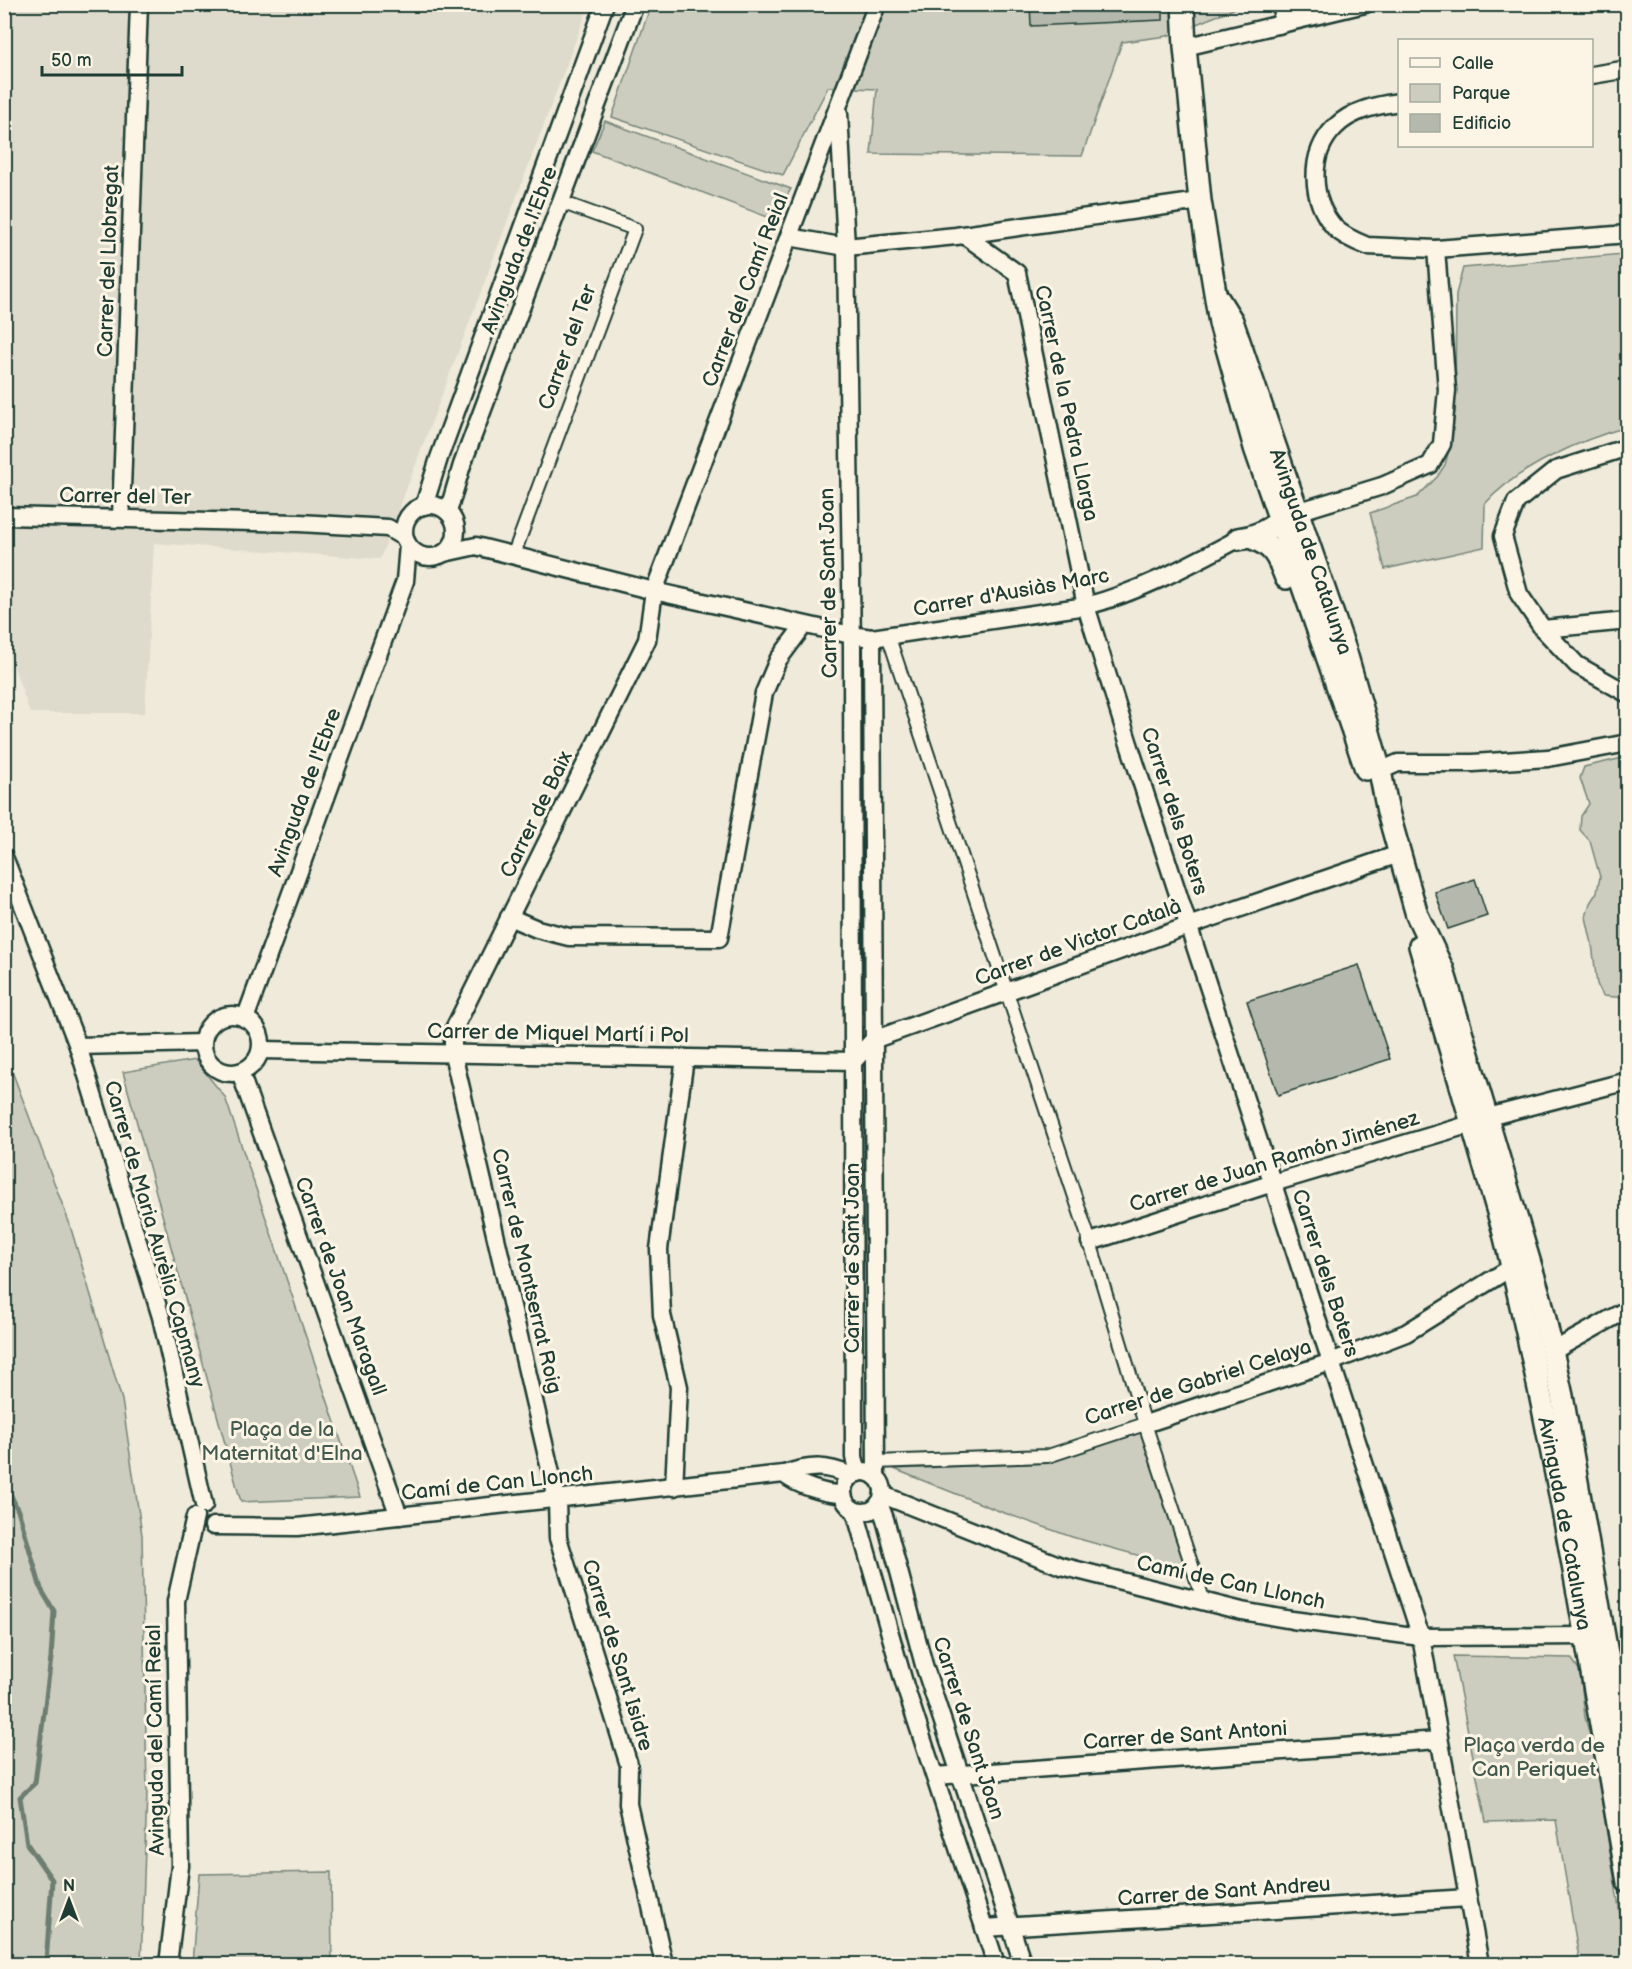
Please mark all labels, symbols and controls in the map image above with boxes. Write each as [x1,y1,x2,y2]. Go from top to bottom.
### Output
scale bar [42,39,182,77]
legend [1398,39,1593,147]
text: 50 m [51,50,92,71]
text: Calle [1452,53,1494,74]
text: Parque [1452,83,1510,104]
text: Edificio [1452,113,1511,134]
street label: Avinguda de l'Ebre [476,163,563,337]
street label: Carrer del Llobregat [93,164,124,358]
street label: Carrer del Camí Reial [697,190,794,391]
street label: Carrer del Ter [533,281,602,413]
street label: Carrer de la Pedra Llarga [1029,283,1104,523]
street label: Avinguda de Catalunya [1264,445,1358,658]
street label: Carrer del Ter [59,483,192,510]
street label: Carrer de Sant Joan [814,487,843,679]
street label: Carrer d'Ausiàs Marc [911,563,1111,622]
street label: Avinguda de l'Ebre [262,705,347,880]
street label: Carrer dels Boters [1136,724,1213,898]
street label: Carrer de Baix [495,746,578,882]
street label: Carrer de Victor Català [972,893,1185,991]
street label: Carrer de Miquel Martí i Pol [427,1019,689,1048]
street label: Carrer de Maria Aurèlia Capmany [99,1078,211,1391]
street label: Carrer de Juan Ramón Jiménez [1126,1105,1423,1218]
street label: Carrer de Montserrat Roig [486,1146,567,1396]
street label: Carrer de Sant Joan [840,1163,865,1353]
street label: Carrer de Joan Maragall [289,1174,392,1399]
street label: Carrer dels Boters [1287,1186,1364,1360]
street label: Carrer de Gabriel Celaya [1082,1334,1315,1431]
street label: Avinguda de Catalunya [1532,1415,1596,1632]
park label: Plaça de la Maternitat d'Elna [201,1417,363,1466]
street label: Camí de Can Llonch [400,1461,594,1506]
street label: Camí de Can Llonch [1134,1550,1328,1615]
street label: Carrer de Sant Isidre [576,1556,659,1754]
street label: Avinguda del Camí Reial [141,1624,170,1856]
street label: Carrer de Sant Joan [927,1634,1010,1823]
street label: Carrer de Sant Antoni [1082,1716,1288,1755]
park label: Plaça verda de Can Periquet [1463,1733,1605,1782]
north arrow [39,1870,99,1930]
street label: Carrer de Sant Andreu [1117,1872,1331,1911]
text: N [63,1877,75,1896]

